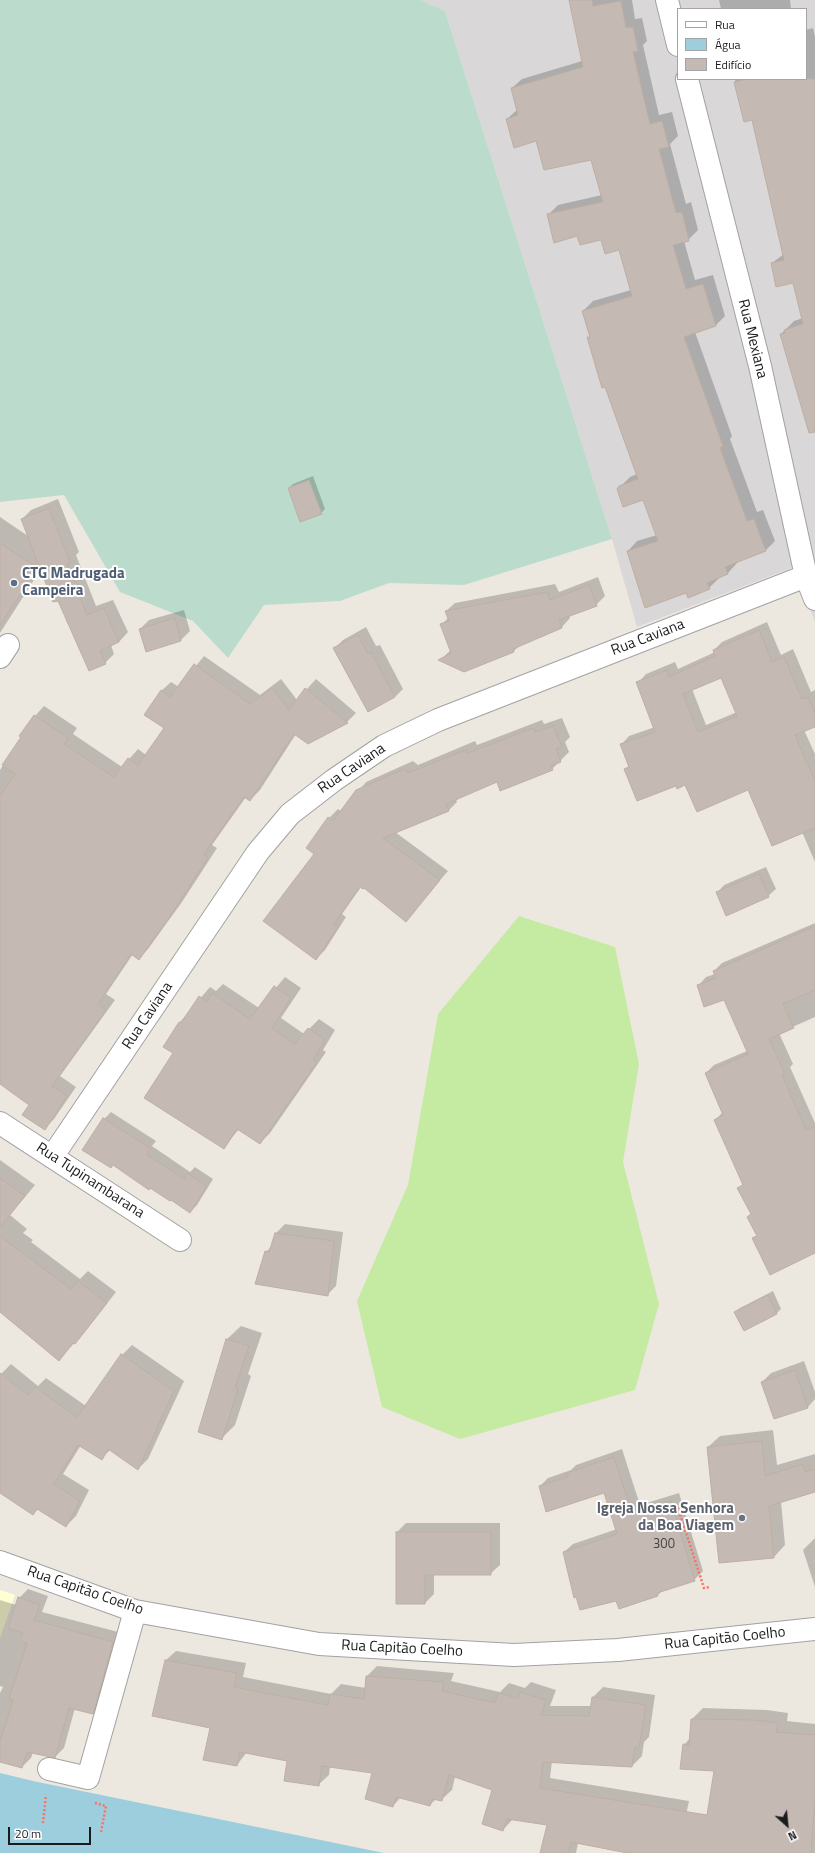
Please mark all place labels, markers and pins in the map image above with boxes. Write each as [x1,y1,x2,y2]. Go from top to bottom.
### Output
place label: CTG Madrugada Campeira [22,565,125,600]
marker: CTG Madrugada Campeira [9,578,19,588]
place label: Igreja Nossa Senhora da Boa Viagem [597,1500,734,1535]
marker: Igreja Nossa Senhora da Boa Viagem [737,1513,747,1523]

